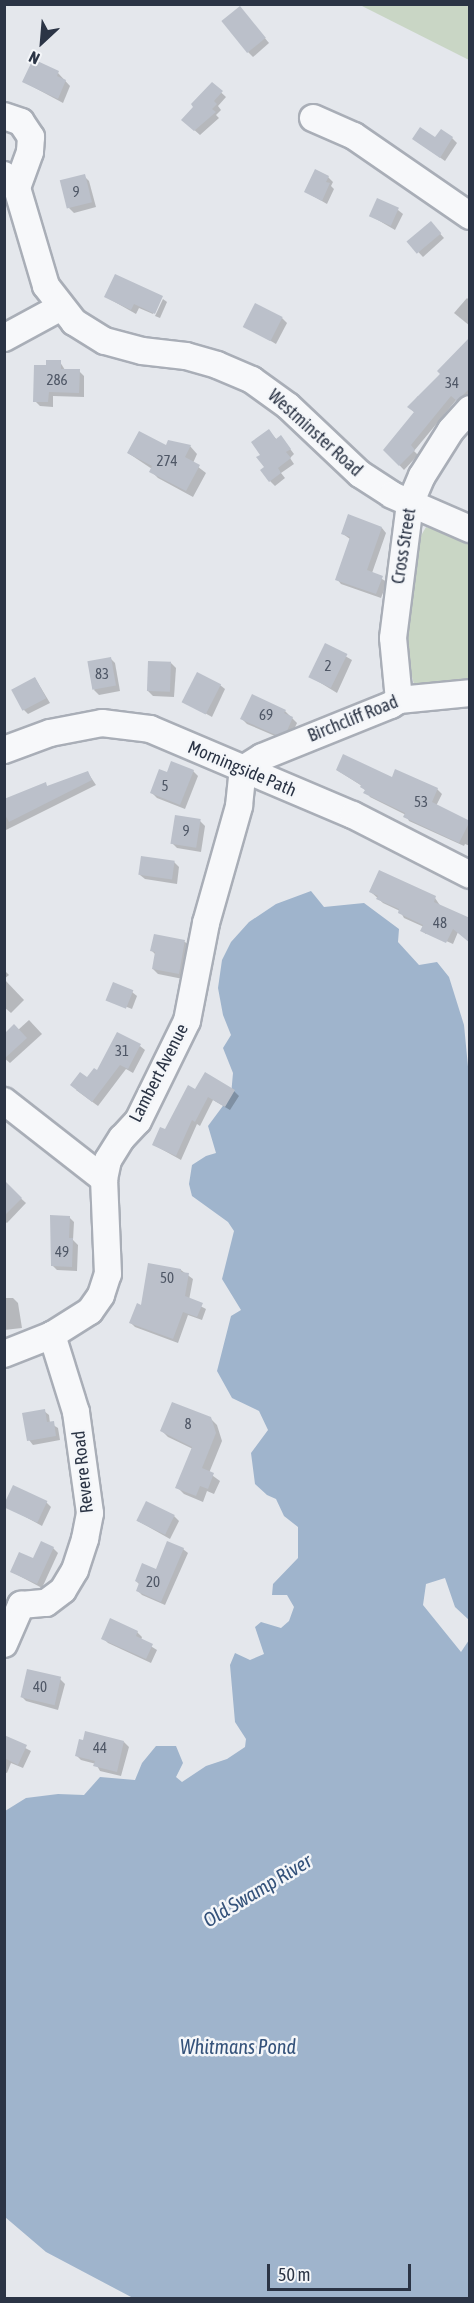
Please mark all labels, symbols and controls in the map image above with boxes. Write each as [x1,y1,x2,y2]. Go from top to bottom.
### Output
north arrow [12,12,72,72]
text: N [26,48,42,68]
house number: 9 [72,183,80,201]
house number: 286 [46,371,68,389]
house number: 34 [445,374,459,392]
street label: Westminster Road [263,385,367,481]
house number: 274 [156,452,178,470]
street label: Cross Street [387,507,421,585]
house number: 2 [324,657,332,675]
house number: 83 [95,665,109,683]
street label: Birchcliff Road [305,691,401,747]
house number: 69 [259,706,273,724]
street label: Morningside Path [185,736,299,802]
house number: 5 [161,777,169,795]
house number: 53 [414,793,428,811]
house number: 9 [182,822,190,840]
house number: 48 [433,914,447,932]
street label: Lambert Avenue [125,1020,193,1126]
house number: 31 [115,1042,129,1060]
house number: 49 [55,1243,69,1261]
house number: 50 [160,1269,174,1287]
house number: 8 [184,1415,192,1433]
street label: Revere Road [68,1430,98,1514]
house number: 20 [146,1573,160,1591]
house number: 40 [33,1678,47,1696]
house number: 44 [93,1739,107,1757]
water label: Old Swamp River [198,1848,316,1932]
water label: Whitmans Pond [180,2034,296,2058]
scale bar [270,2252,414,2290]
text: 50 m [278,2264,310,2285]

